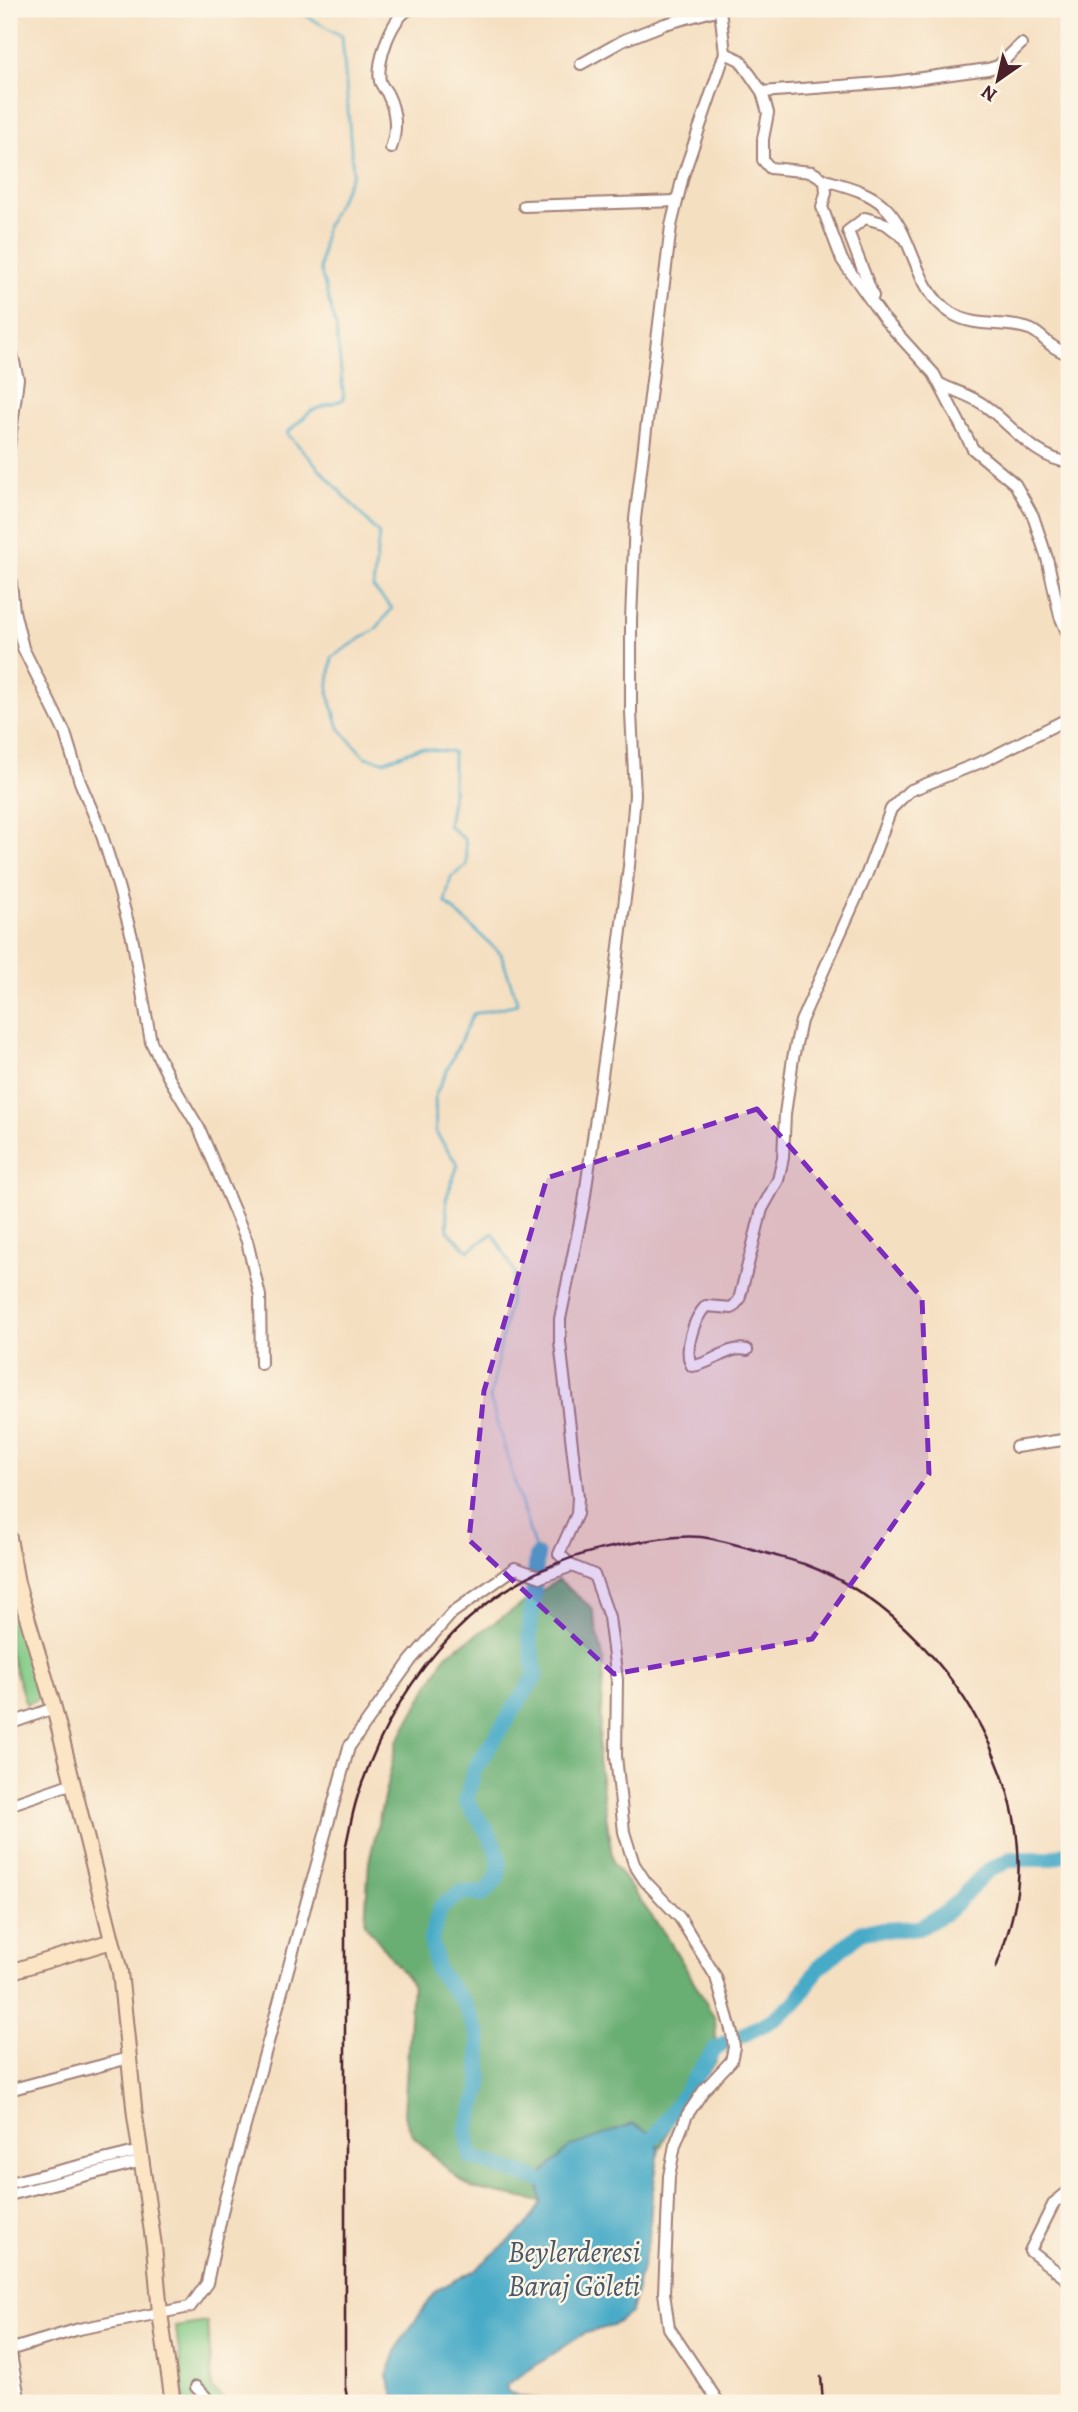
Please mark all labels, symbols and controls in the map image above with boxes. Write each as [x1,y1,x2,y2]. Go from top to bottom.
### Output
north arrow [962,46,1032,116]
text: N [976,79,1002,108]
water label: Beylerderesi Baraj Göleti [508,2232,640,2306]

